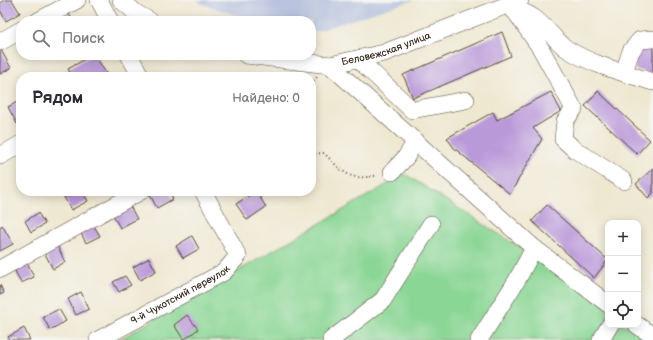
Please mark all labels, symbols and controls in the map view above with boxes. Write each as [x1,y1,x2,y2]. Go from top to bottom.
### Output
search box [16,16,316,60]
icon: search [30,27,52,49]
text: Поиск [62,29,105,48]
street label: Беловежская улица [340,29,432,68]
text: Рядом [32,88,83,108]
text: Найдено: 0 [232,90,300,106]
map controls [605,220,641,328]
button: + [605,220,641,256]
button: − [605,256,641,292]
street label: 9-й Чукотский переулок [129,263,233,327]
button: locate [605,292,641,328]

